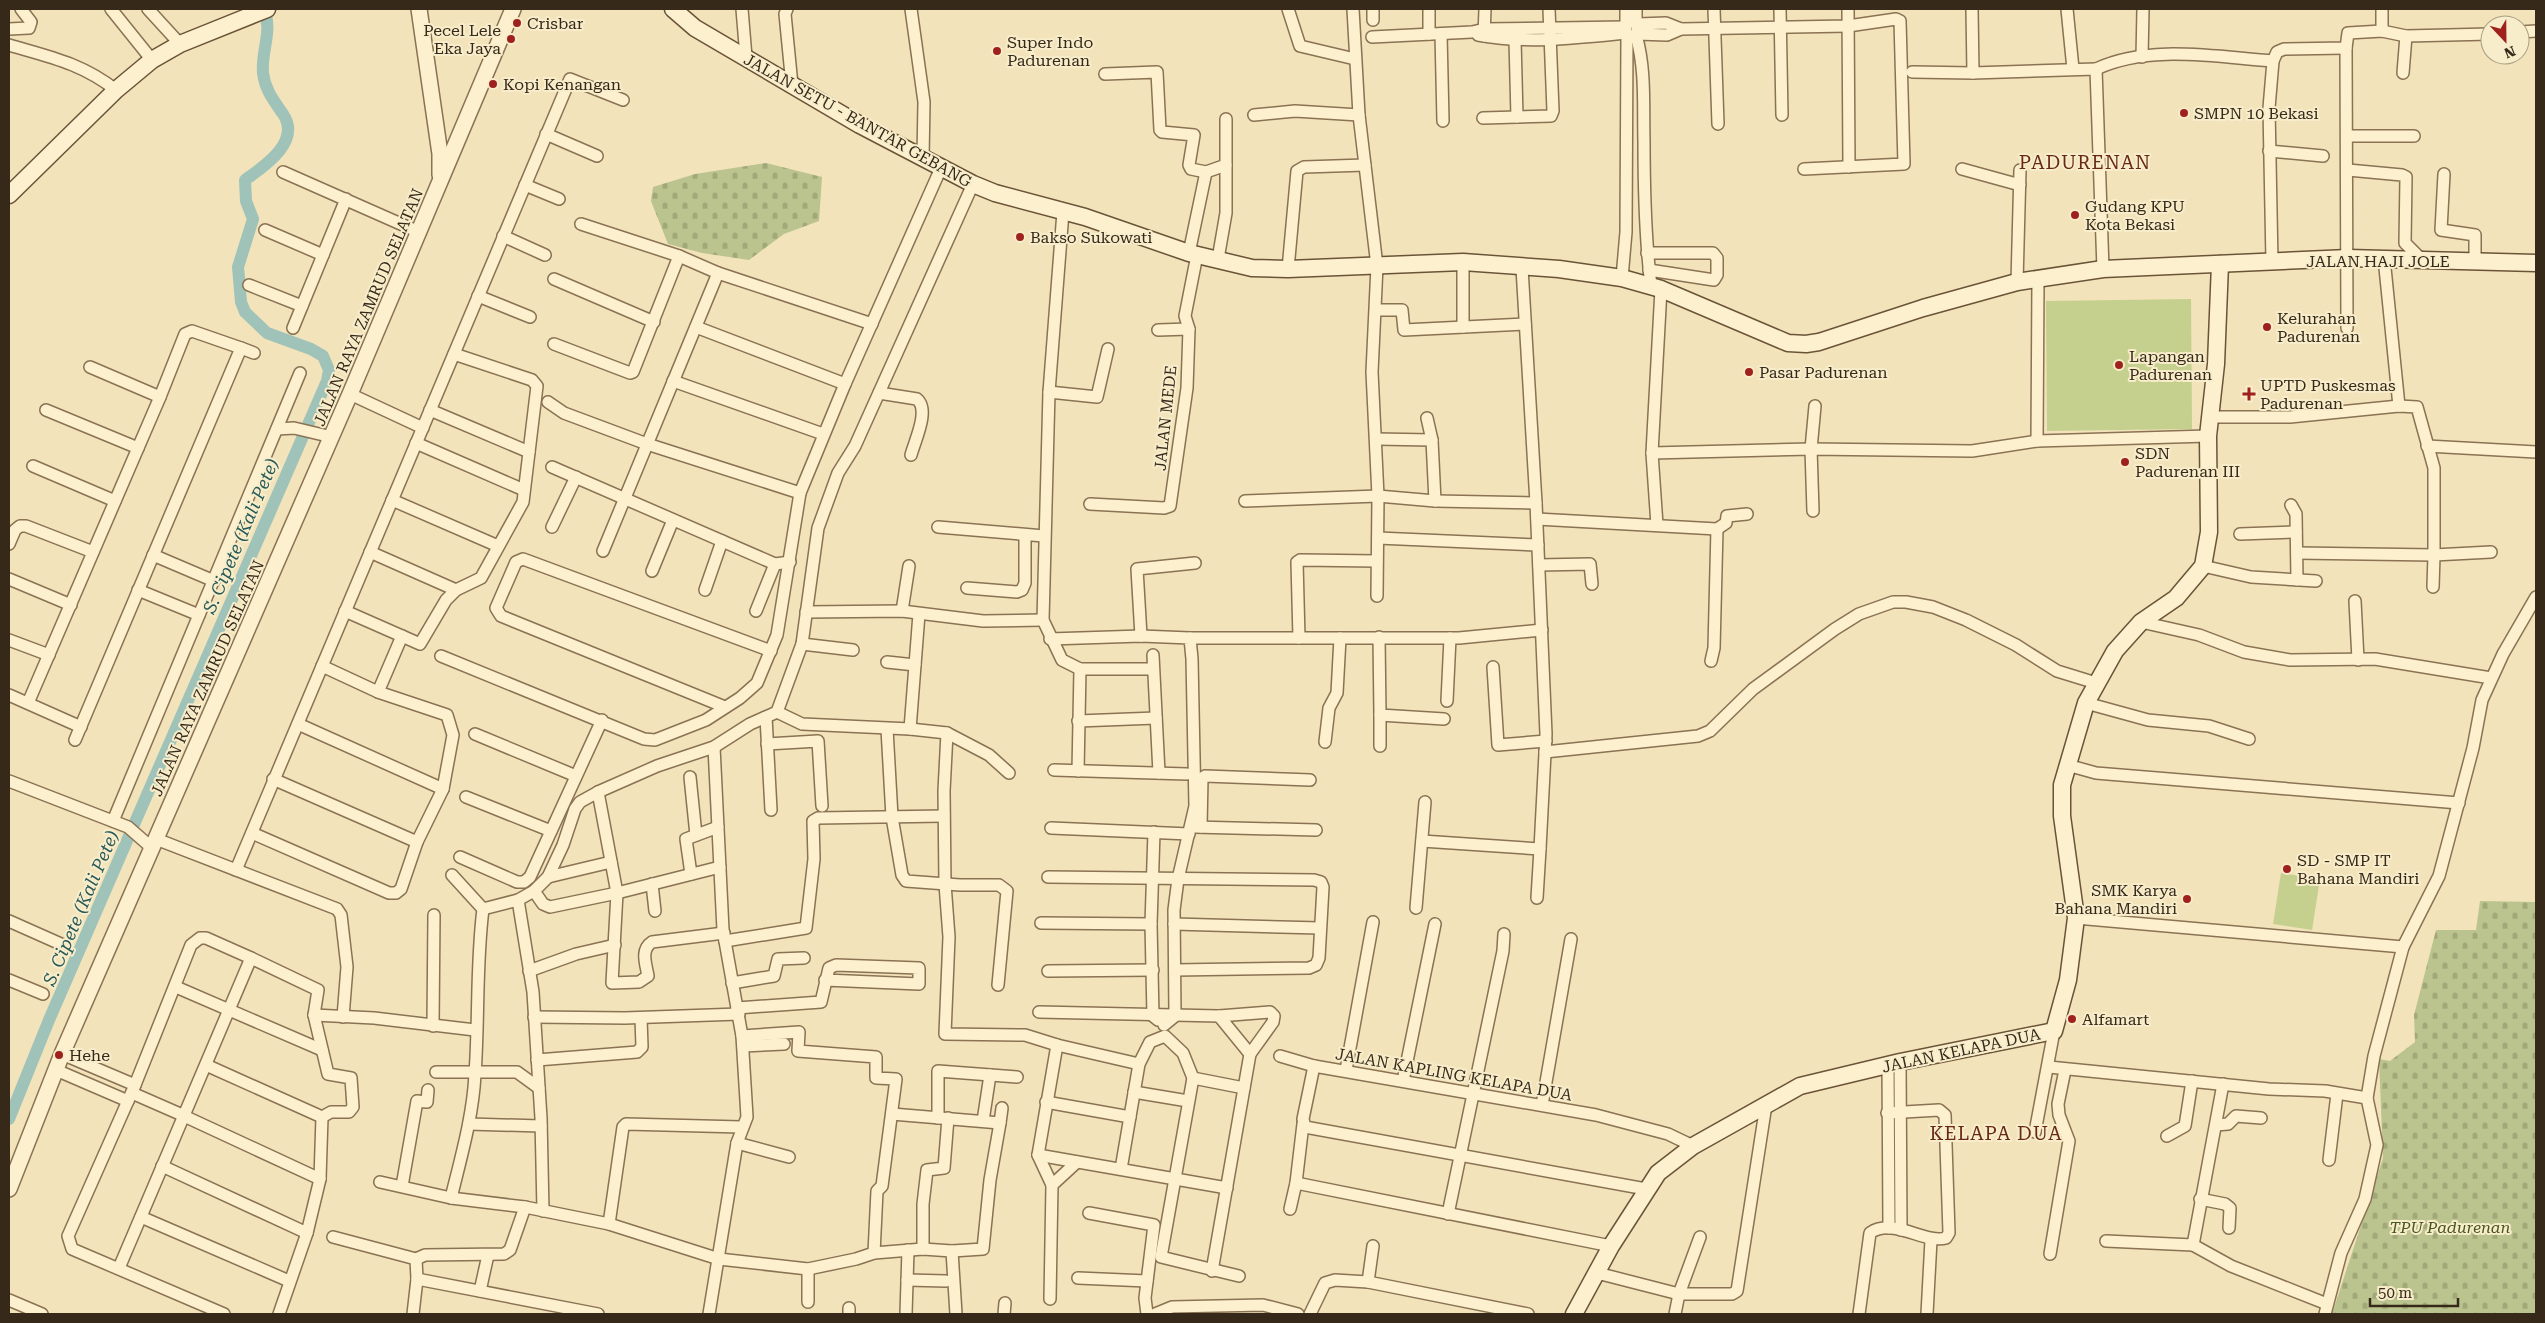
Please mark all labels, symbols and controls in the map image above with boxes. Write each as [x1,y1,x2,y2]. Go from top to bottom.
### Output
place label: Crisbar [527,14,584,33]
north arrow [2480,15,2530,65]
marker: Crisbar [511,17,523,29]
place label: Pecel Lele Eka Jaya [423,21,501,58]
marker: Pecel Lele Eka Jaya [505,33,517,45]
place label: Super Indo Padurenan [1007,33,1093,70]
text: N [2502,43,2518,62]
marker: Super Indo Padurenan [991,45,1003,57]
street label: JALAN SETU - BANTAR GEBANG [741,50,975,191]
place label: Kopi Kenangan [503,75,621,94]
marker: Kopi Kenangan [487,78,499,90]
place label: SMPN 10 Bekasi [2194,104,2319,123]
marker: SMPN 10 Bekasi [2178,107,2190,119]
district label: PADURENAN [2019,151,2151,174]
street label: JALAN RAYA ZAMRUD SELATAN [310,185,427,429]
place label: Gudang KPU Kota Bekasi [2085,197,2185,234]
marker: Gudang KPU Kota Bekasi [2069,209,2081,221]
place label: Bakso Sukowati [1030,228,1152,247]
marker: Bakso Sukowati [1014,231,1026,243]
street label: JALAN HAJI JOLE [2306,252,2450,271]
place label: Kelurahan Padurenan [2277,309,2360,346]
marker: Kelurahan Padurenan [2261,321,2273,333]
place label: Lapangan Padurenan [2129,347,2212,384]
marker: Lapangan Padurenan [2113,359,2125,371]
place label: Pasar Padurenan [1759,363,1887,382]
street label: JALAN MEDE [1151,364,1180,472]
marker: Pasar Padurenan [1743,366,1755,378]
place label: UPTD Puskesmas Padurenan [2260,376,2396,413]
marker: UPTD Puskesmas Padurenan [2242,387,2256,401]
place label: SDN Padurenan III [2135,444,2240,481]
water label: S. Cipete (Kali Pete) [198,455,283,618]
marker: SDN Padurenan III [2119,456,2131,468]
street label: JALAN RAYA ZAMRUD SELATAN [147,557,268,799]
water label: S. Cipete (Kali Pete) [38,827,123,990]
place label: SD - SMP IT Bahana Mandiri [2297,851,2419,888]
marker: SD - SMP IT Bahana Mandiri [2281,863,2293,875]
place label: SMK Karya Bahana Mandiri [2055,881,2177,918]
marker: SMK Karya Bahana Mandiri [2181,893,2193,905]
place label: Alfamart [2082,1010,2149,1029]
marker: Alfamart [2066,1013,2078,1025]
street label: JALAN KELAPA DUA [1880,1024,2043,1077]
street label: JALAN KAPLING KELAPA DUA [1334,1044,1575,1105]
place label: Hehe [69,1046,110,1065]
marker: Hehe [53,1049,65,1061]
district label: KELAPA DUA [1929,1122,2063,1145]
park label: TPU Padurenan [2390,1218,2511,1237]
scale bar [2370,1276,2458,1308]
text: 50 m [2378,1284,2413,1302]

